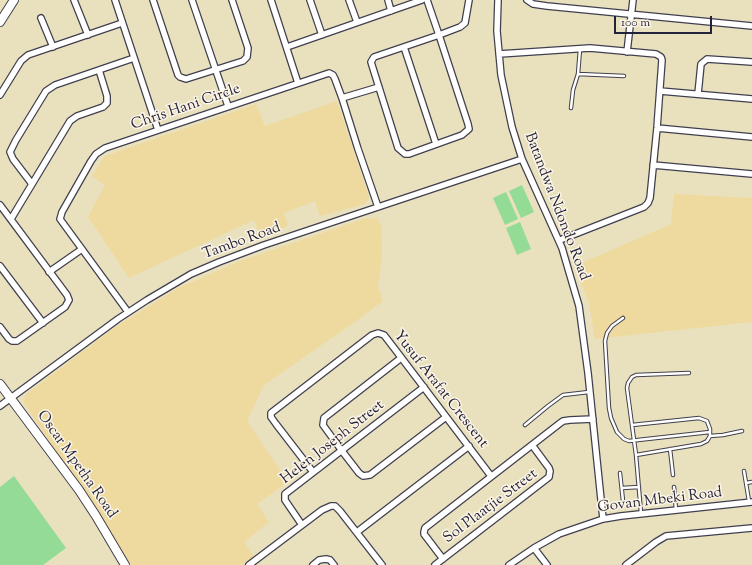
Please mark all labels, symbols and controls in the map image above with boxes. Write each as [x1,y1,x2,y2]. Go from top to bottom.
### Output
scale bar [616,8,714,34]
text: 100 m [621,14,650,32]
street label: Chris Hani Circle [129,81,243,135]
street label: Batandwa Ndondo Road [519,130,593,284]
street label: Tambo Road [201,220,283,264]
street label: Yusuf Arafat Crescent [389,328,491,452]
street label: Helen Joseph Street [278,397,388,489]
street label: Oscar Mpetha Road [32,408,120,522]
street label: Sol Plaatjie Street [440,466,542,548]
street label: Govan Mbeki Road [597,484,723,518]

